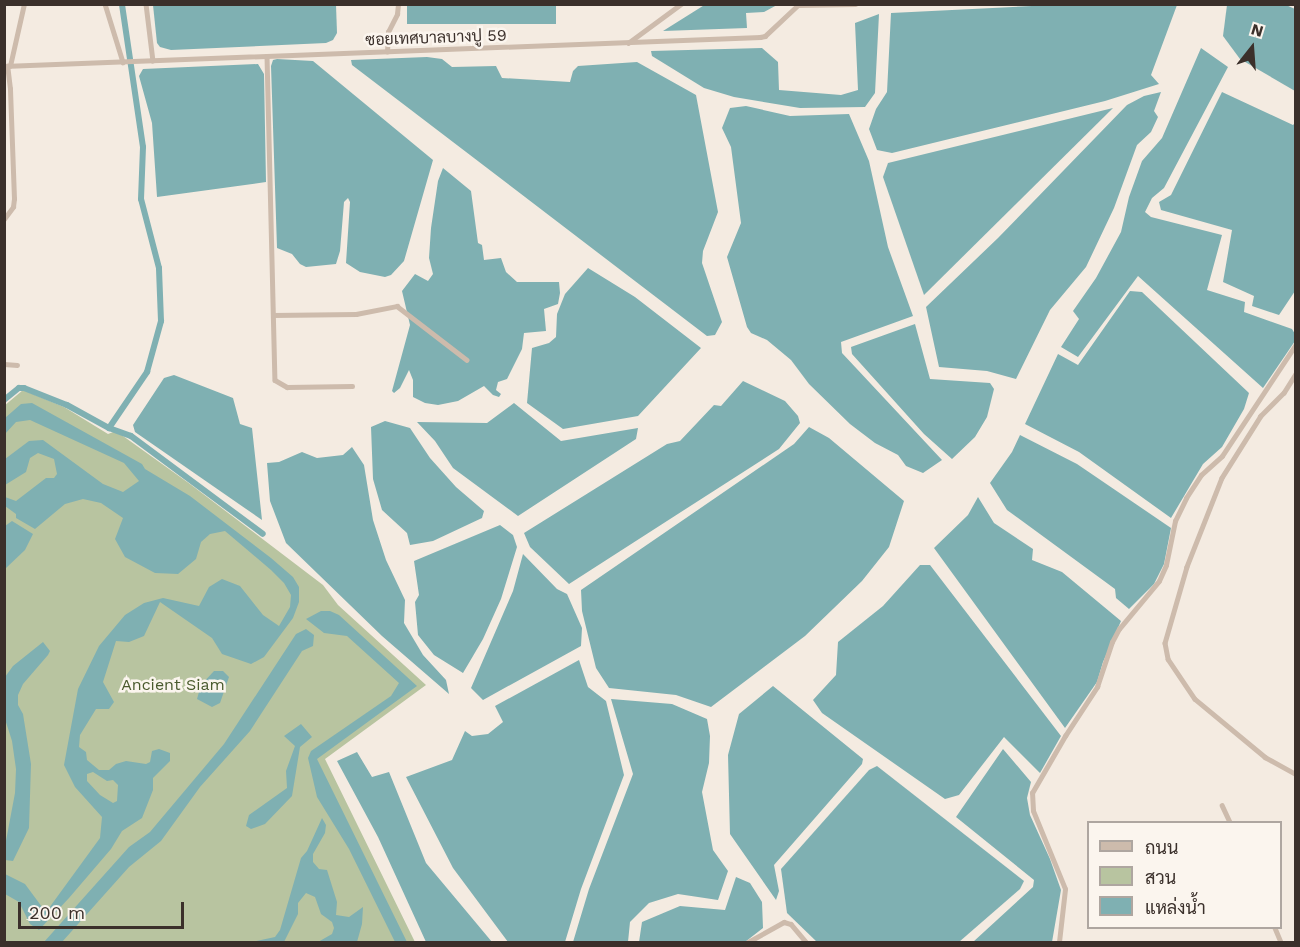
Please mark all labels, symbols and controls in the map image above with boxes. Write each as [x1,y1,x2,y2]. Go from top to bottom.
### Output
north arrow [1222,18,1282,78]
text: N [1249,19,1266,41]
street label: ซอยเทศบาลบางปู 59 [365,26,507,50]
park label: Ancient Siam [121,675,225,695]
legend [1087,821,1282,929]
text: ถนน [1145,837,1178,858]
text: สวน [1145,867,1176,888]
scale bar [21,890,188,928]
text: แหล่งน้ำ [1145,897,1206,918]
text: 200 m [29,902,85,923]

